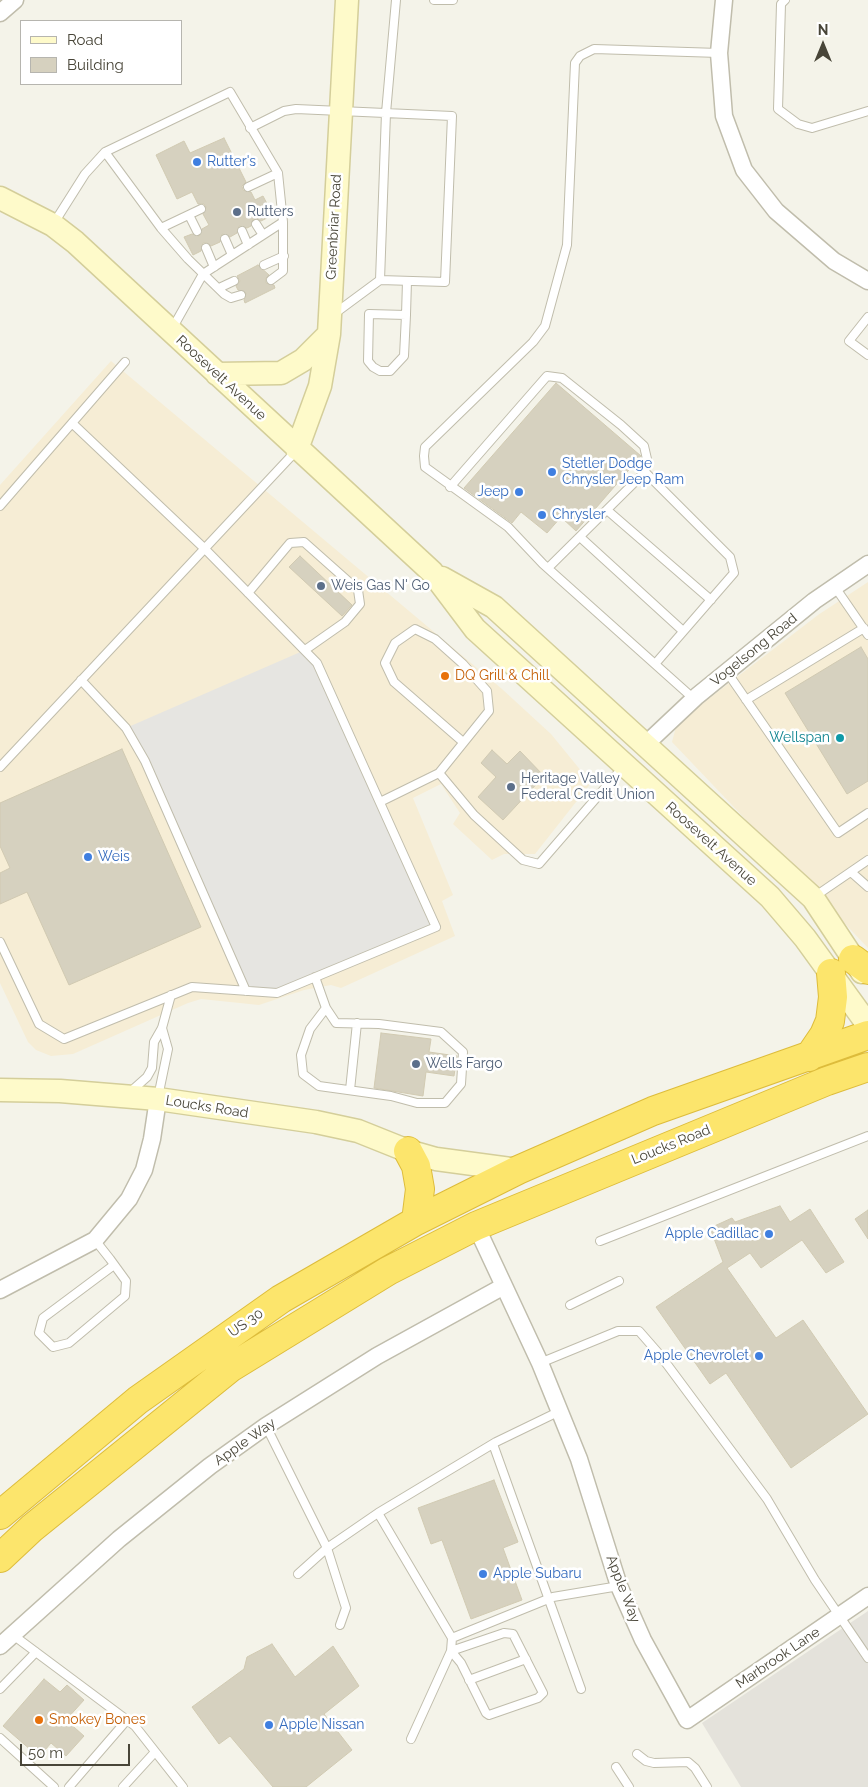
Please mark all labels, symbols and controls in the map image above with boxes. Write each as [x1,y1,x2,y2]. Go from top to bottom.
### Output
legend [20,20,182,85]
north arrow [798,20,848,70]
text: N [818,22,828,38]
text: Road [67,31,103,49]
text: Building [67,56,124,74]
place label: Rutter's [207,154,256,170]
marker: Rutter's [191,156,203,168]
street label: Greenbriar Road [323,174,345,280]
place label: Rutters [247,204,294,220]
marker: Rutters [231,206,243,218]
street label: Roosevelt Avenue [172,332,270,424]
place label: Stetler Dodge Chrysler Jeep Ram [562,456,684,488]
marker: Stetler Dodge Chrysler Jeep Ram [546,466,558,478]
place label: Jeep [477,484,509,500]
marker: Jeep [513,486,525,498]
place label: Chrysler [552,507,606,523]
marker: Chrysler [536,509,548,521]
place label: Weis Gas N' Go [331,578,430,594]
marker: Weis Gas N' Go [315,580,327,592]
street label: Vogelsong Road [707,610,801,690]
place label: DQ Grill & Chill [455,668,550,684]
marker: DQ Grill & Chill [439,670,451,682]
place label: Wellspan [769,730,830,746]
marker: Wellspan [834,732,846,744]
place label: Heritage Valley Federal Credit Union [521,771,655,804]
marker: Heritage Valley Federal Credit Union [505,781,517,793]
street label: Roosevelt Avenue [662,799,760,889]
place label: Weis [98,849,130,865]
marker: Weis [82,851,94,863]
place label: Wells Fargo [426,1056,503,1072]
marker: Wells Fargo [410,1058,422,1070]
street label: Loucks Road [164,1092,250,1122]
street label: Loucks Road [629,1122,713,1168]
place label: Apple Cadillac [665,1226,759,1242]
marker: Apple Cadillac [763,1228,775,1240]
street label: US 30 [225,1305,267,1341]
place label: Apple Chevrolet [644,1348,749,1364]
marker: Apple Chevrolet [753,1350,765,1362]
street label: Apple Way [211,1415,279,1469]
street label: Apple Way [602,1553,644,1625]
place label: Apple Subaru [493,1566,582,1582]
marker: Apple Subaru [477,1568,489,1580]
street label: Marbrook Lane [733,1624,823,1692]
place label: Smokey Bones [49,1712,146,1728]
marker: Smokey Bones [33,1714,45,1726]
place label: Apple Nissan [279,1717,365,1733]
marker: Apple Nissan [263,1719,275,1731]
scale bar [22,1734,132,1766]
text: 50 m [28,1744,63,1762]

